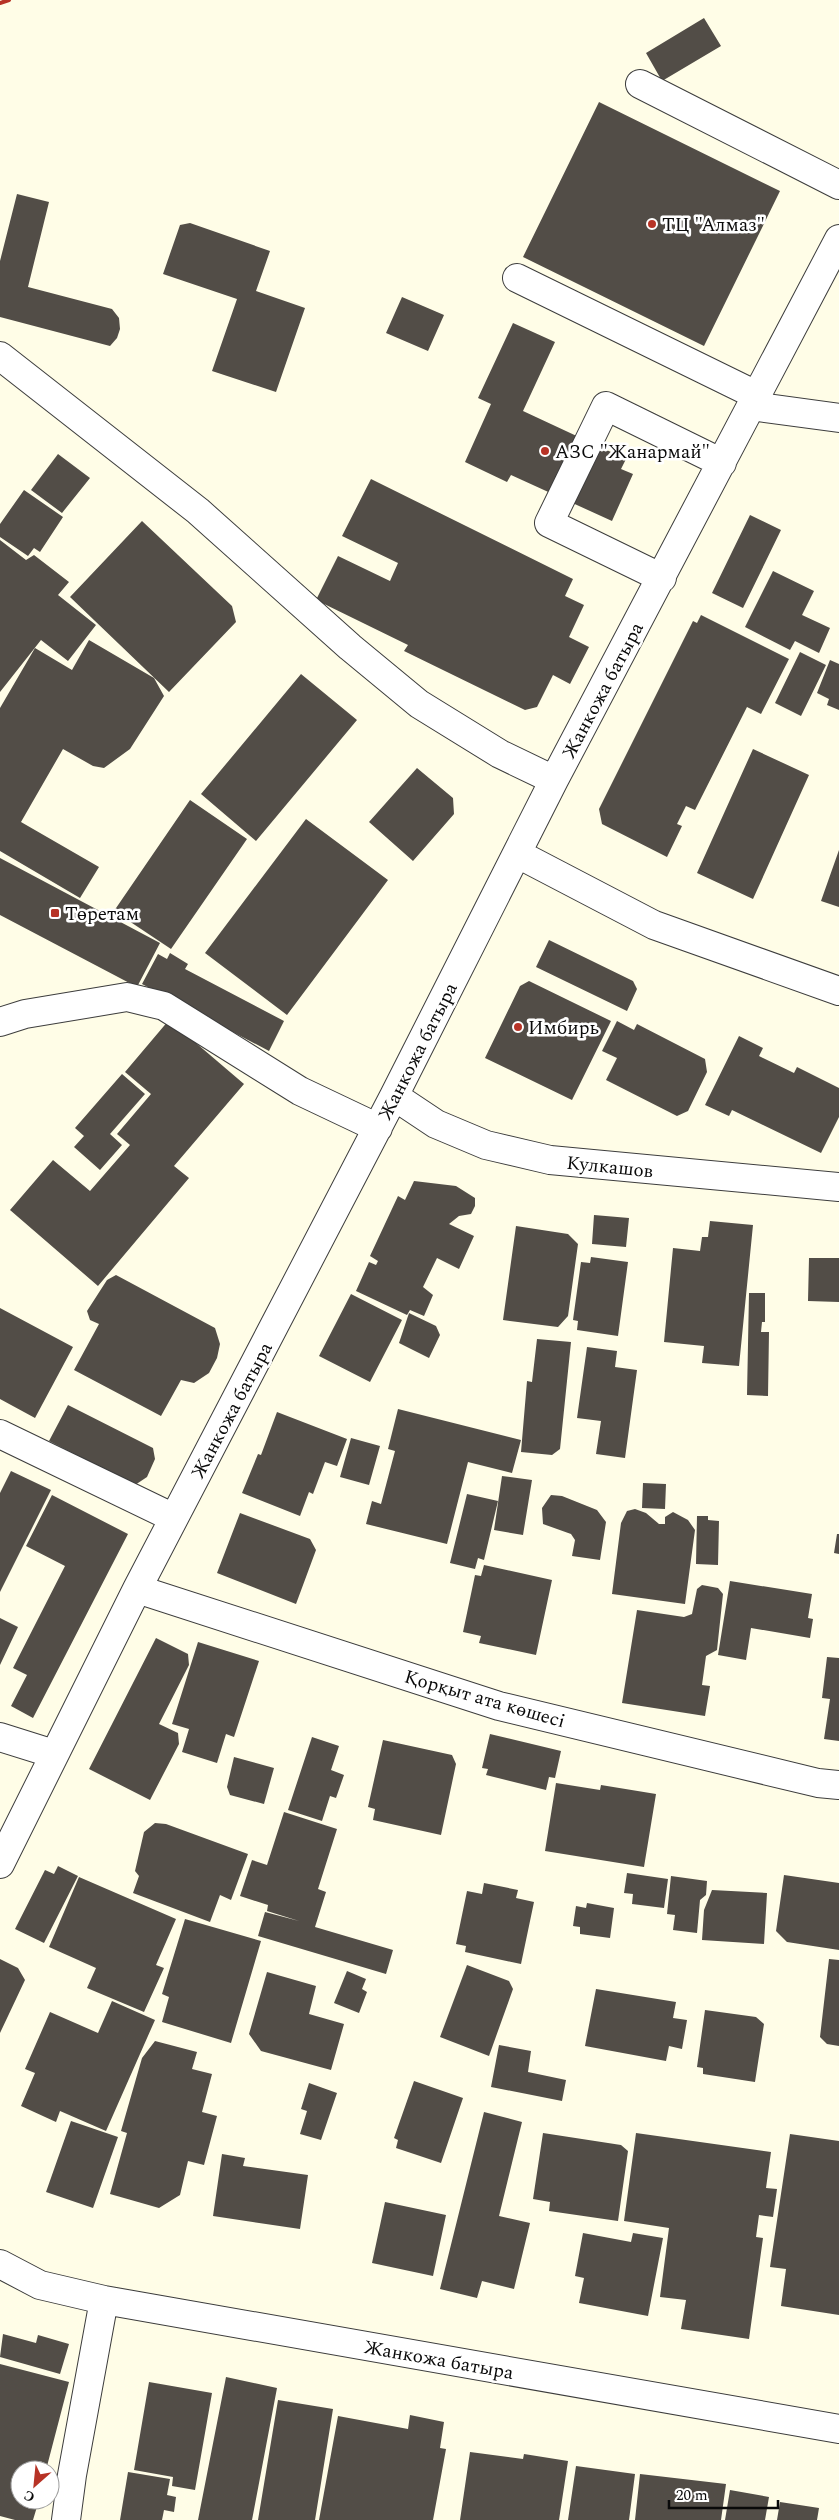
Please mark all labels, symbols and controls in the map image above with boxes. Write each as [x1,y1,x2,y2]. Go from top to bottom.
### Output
place label: ТЦ "Алмаз" [662,211,765,240]
marker: ТЦ "Алмаз" [646,218,658,230]
place label: АЗС "Жанармай" [555,438,710,467]
marker: АЗС "Жанармай" [539,445,551,457]
street label: Жанкожа батыра [555,616,652,764]
place label: Төретам [65,900,139,929]
marker: Төретам [49,907,61,919]
street label: Жанкожа батыра [371,977,466,1126]
place label: Имбирь [528,1014,599,1043]
marker: Имбирь [512,1021,524,1033]
street label: Кулкашов [565,1149,655,1186]
street label: Жанкожа батыра [184,1336,281,1484]
street label: Қорқыт ата көшесі [401,1663,568,1736]
street label: Жанкожа батыра [362,2333,516,2388]
north arrow [10,2460,60,2510]
scale bar [669,2478,778,2510]
text: 20 m [676,2484,708,2507]
text: С [20,2485,39,2508]

